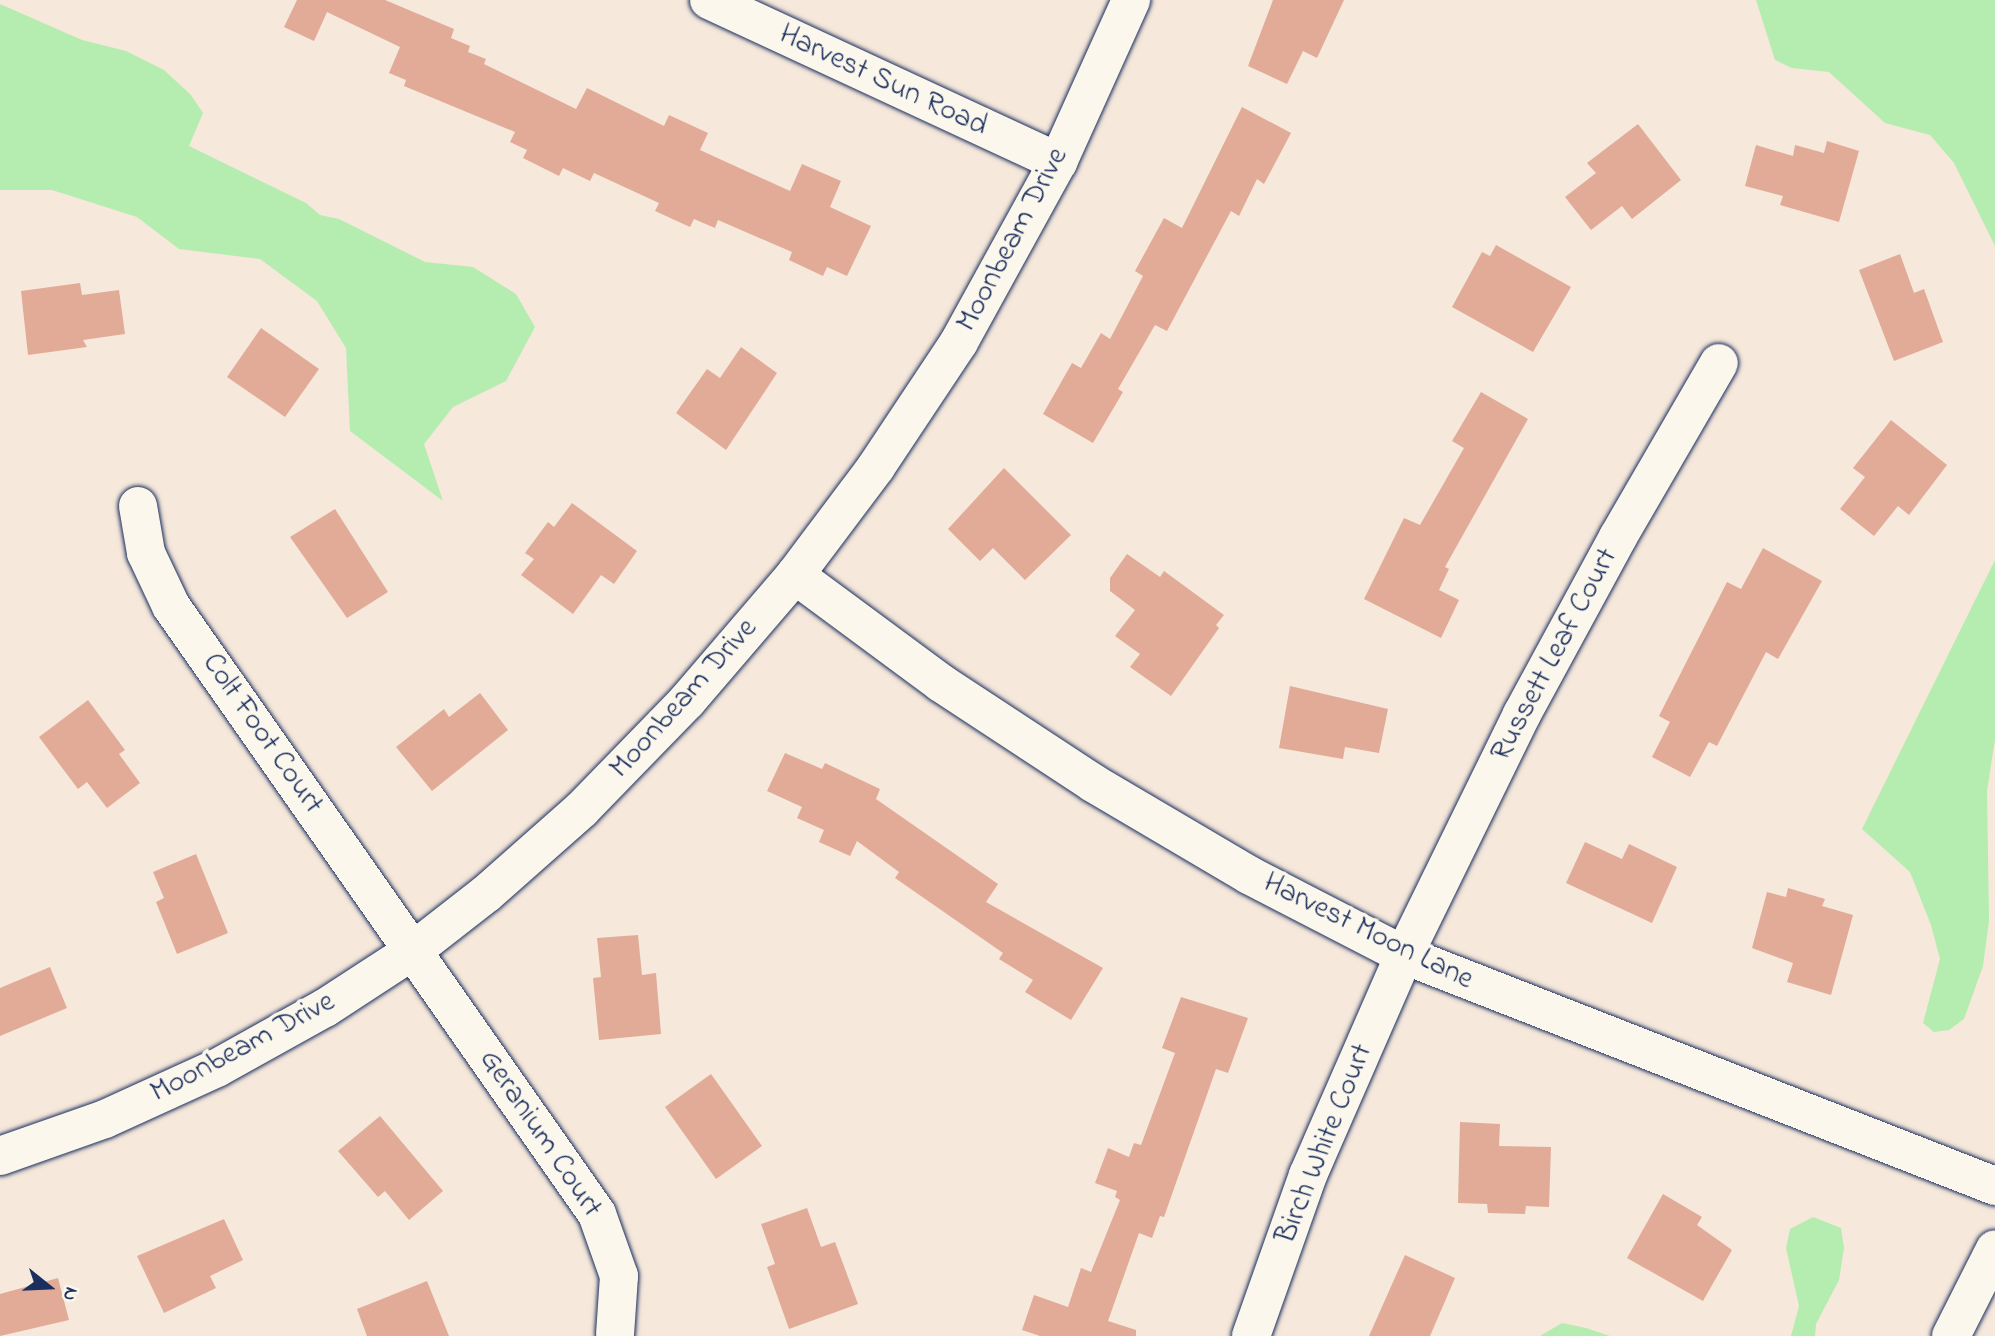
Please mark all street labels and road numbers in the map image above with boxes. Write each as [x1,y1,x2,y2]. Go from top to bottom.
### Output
street label: Harvest Sun Road [773,17,993,145]
street label: Moonbeam Drive [949,142,1077,338]
street label: Russett Leaf Court [1484,542,1626,768]
street label: Moonbeam Drive [603,611,765,787]
street label: Colt Foot Court [193,647,331,821]
street label: Harvest Moon Lane [1257,866,1479,998]
street label: Moonbeam Drive [145,984,341,1112]
street label: Birch White Court [1269,1039,1381,1249]
street label: Geranium Court [471,1043,609,1225]

